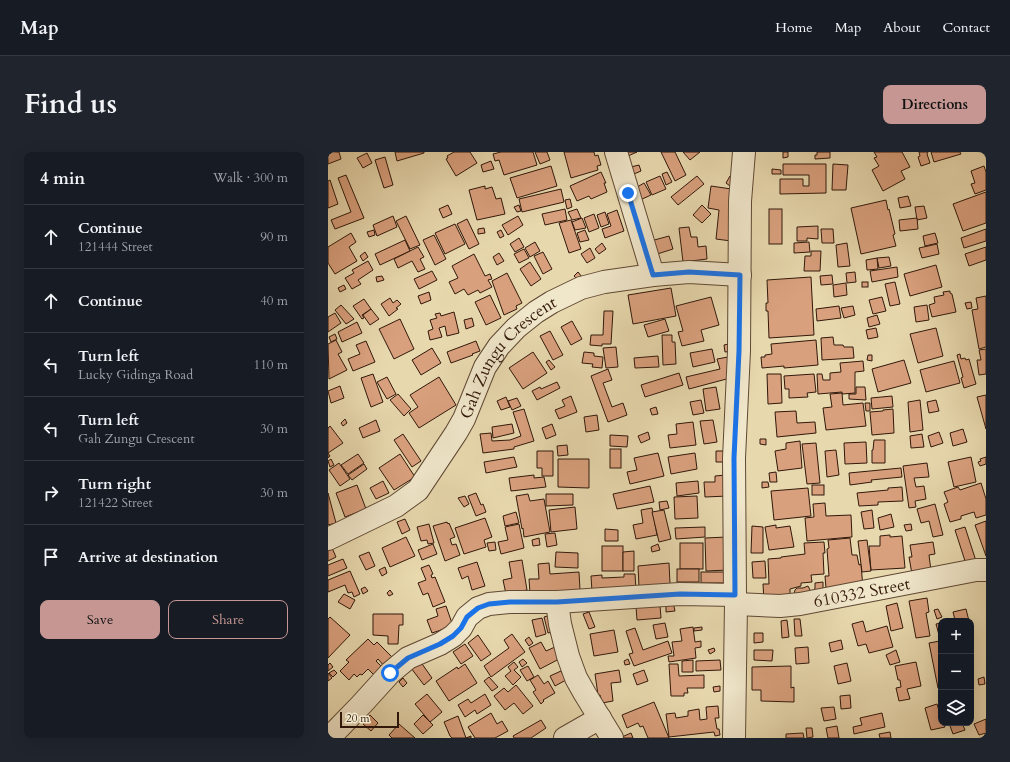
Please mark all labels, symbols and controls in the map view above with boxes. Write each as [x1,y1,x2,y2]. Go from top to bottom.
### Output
text: Map [20,15,59,41]
text: Home [775,18,813,37]
text: Map [835,18,861,37]
text: About [883,18,920,37]
text: Contact [942,18,990,37]
text: Find us [24,85,117,123]
button: Directions [883,85,986,124]
text: 4 min [40,167,85,190]
text: Walk · 300 m [213,169,288,187]
route end [619,184,637,202]
text: Continue [78,218,143,238]
icon: ahead [40,226,62,248]
text: 90 m [260,228,288,246]
text: 121444 Street [78,238,153,256]
icon: ahead [40,290,62,312]
street label: Gah Zungu Crescent [454,290,561,422]
text: Continue [78,291,143,311]
text: 40 m [260,292,288,310]
text: Turn left [78,346,139,366]
icon: left [40,354,62,376]
text: 110 m [254,356,288,374]
text: Lucky Gidinga Road [78,366,193,384]
text: Turn left [78,410,139,430]
icon: left [40,418,62,440]
text: 30 m [260,420,288,438]
text: Gah Zungu Crescent [78,430,195,448]
text: Turn right [78,474,151,494]
icon: right [40,482,62,504]
text: 30 m [260,484,288,502]
text: 121422 Street [78,494,153,512]
icon: arrive [40,546,62,568]
text: Arrive at destination [78,547,218,567]
street label: 610332 Street [811,571,913,613]
button: Save [40,600,160,639]
button: Share [168,600,288,639]
map controls [938,618,974,726]
button: + [938,618,974,654]
button: − [938,654,974,690]
route start [381,664,399,682]
button: layers [938,690,974,726]
scale bar [340,710,399,729]
text: 20 m [346,711,370,726]

